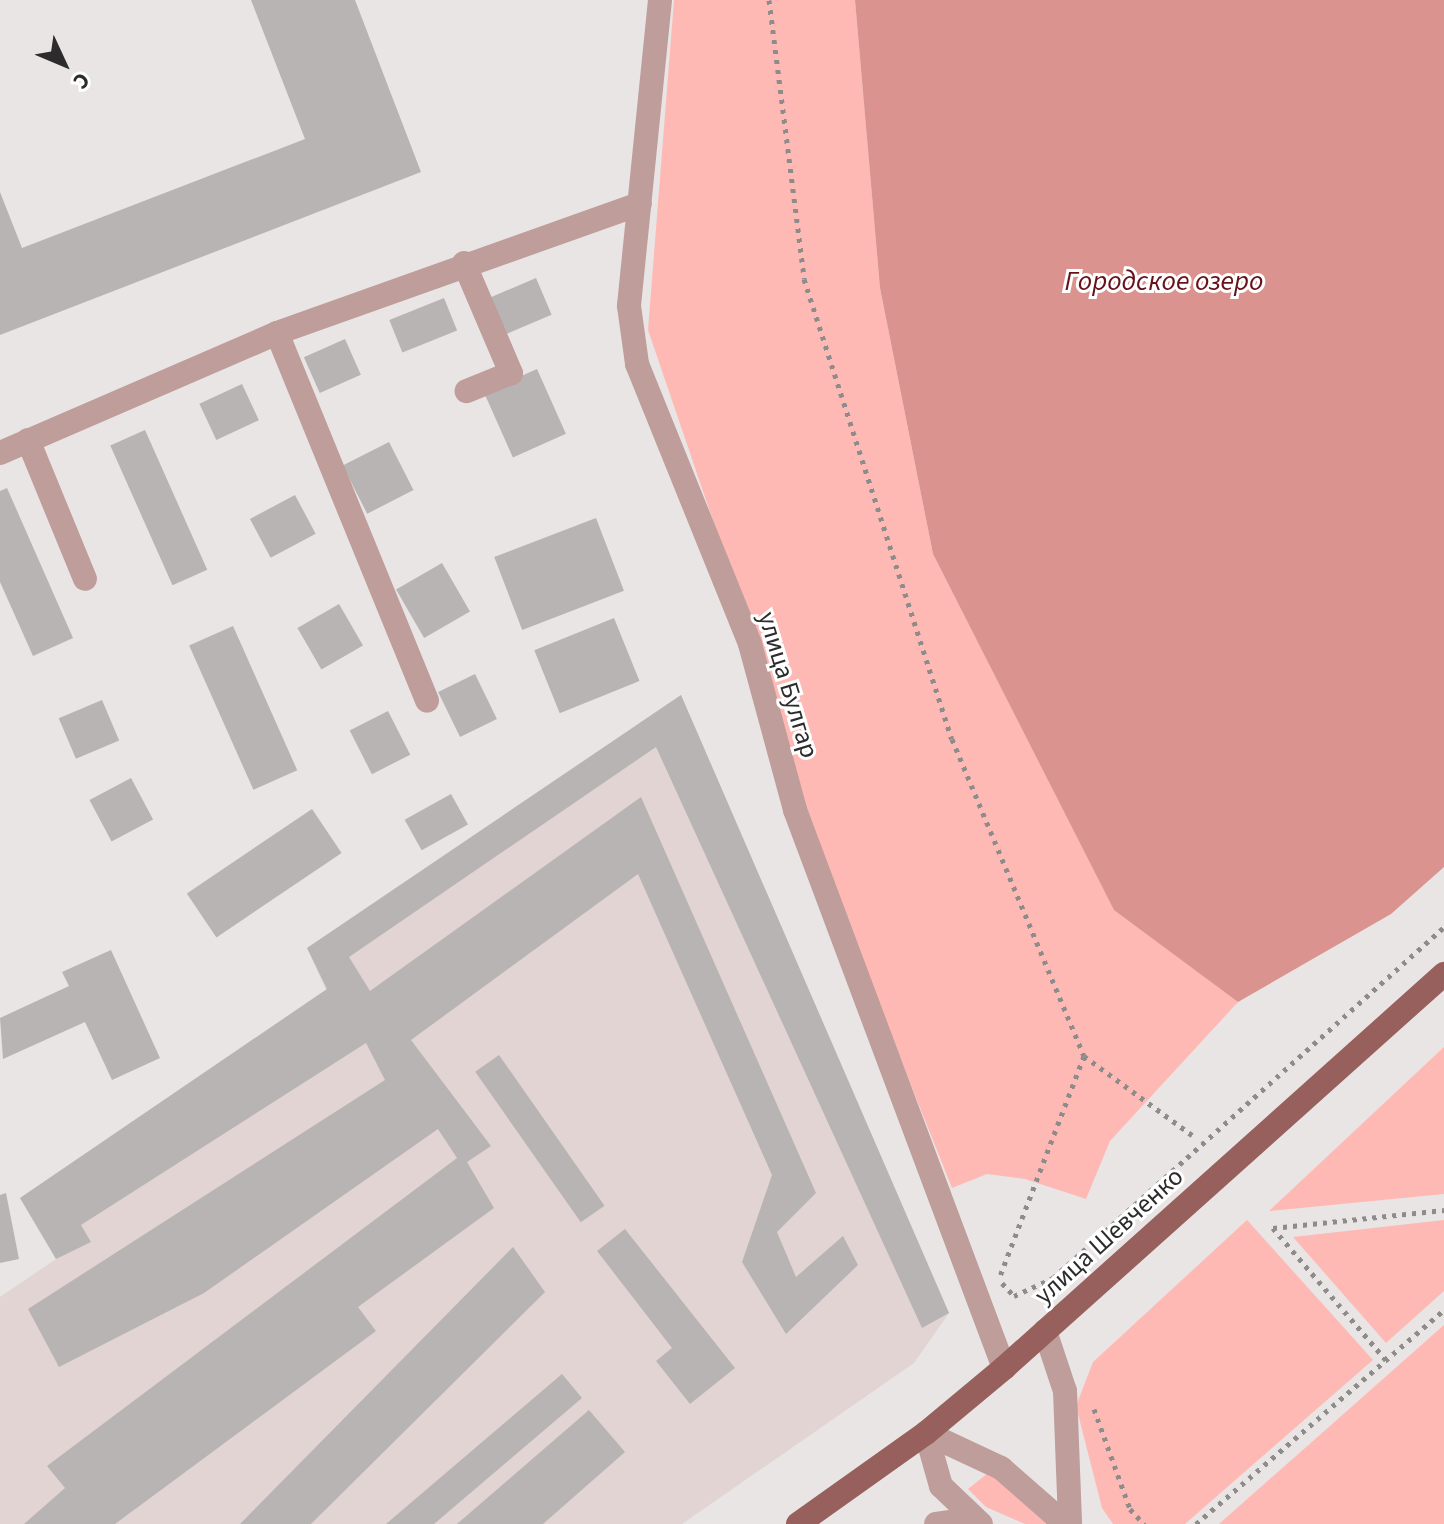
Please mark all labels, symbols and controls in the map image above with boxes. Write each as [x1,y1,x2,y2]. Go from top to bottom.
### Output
north arrow [24,24,104,104]
text: С [65,65,97,96]
water label: Городское озеро [1065,264,1263,298]
street label: улица Булгар [751,608,825,762]
street label: улица Шевченко [1028,1161,1190,1311]

